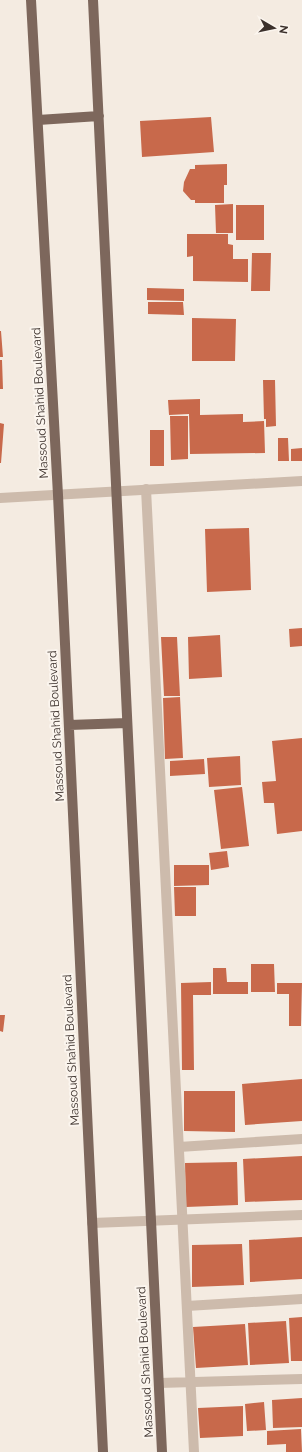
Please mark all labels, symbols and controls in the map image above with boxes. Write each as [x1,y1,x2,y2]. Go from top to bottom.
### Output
north arrow [254,8,294,48]
text: N [276,24,290,35]
street label: Massoud Shahid Boulevard [29,327,51,479]
street label: Massoud Shahid Boulevard [45,650,67,802]
street label: Massoud Shahid Boulevard [60,974,82,1126]
street label: Massoud Shahid Boulevard [134,1286,156,1438]

